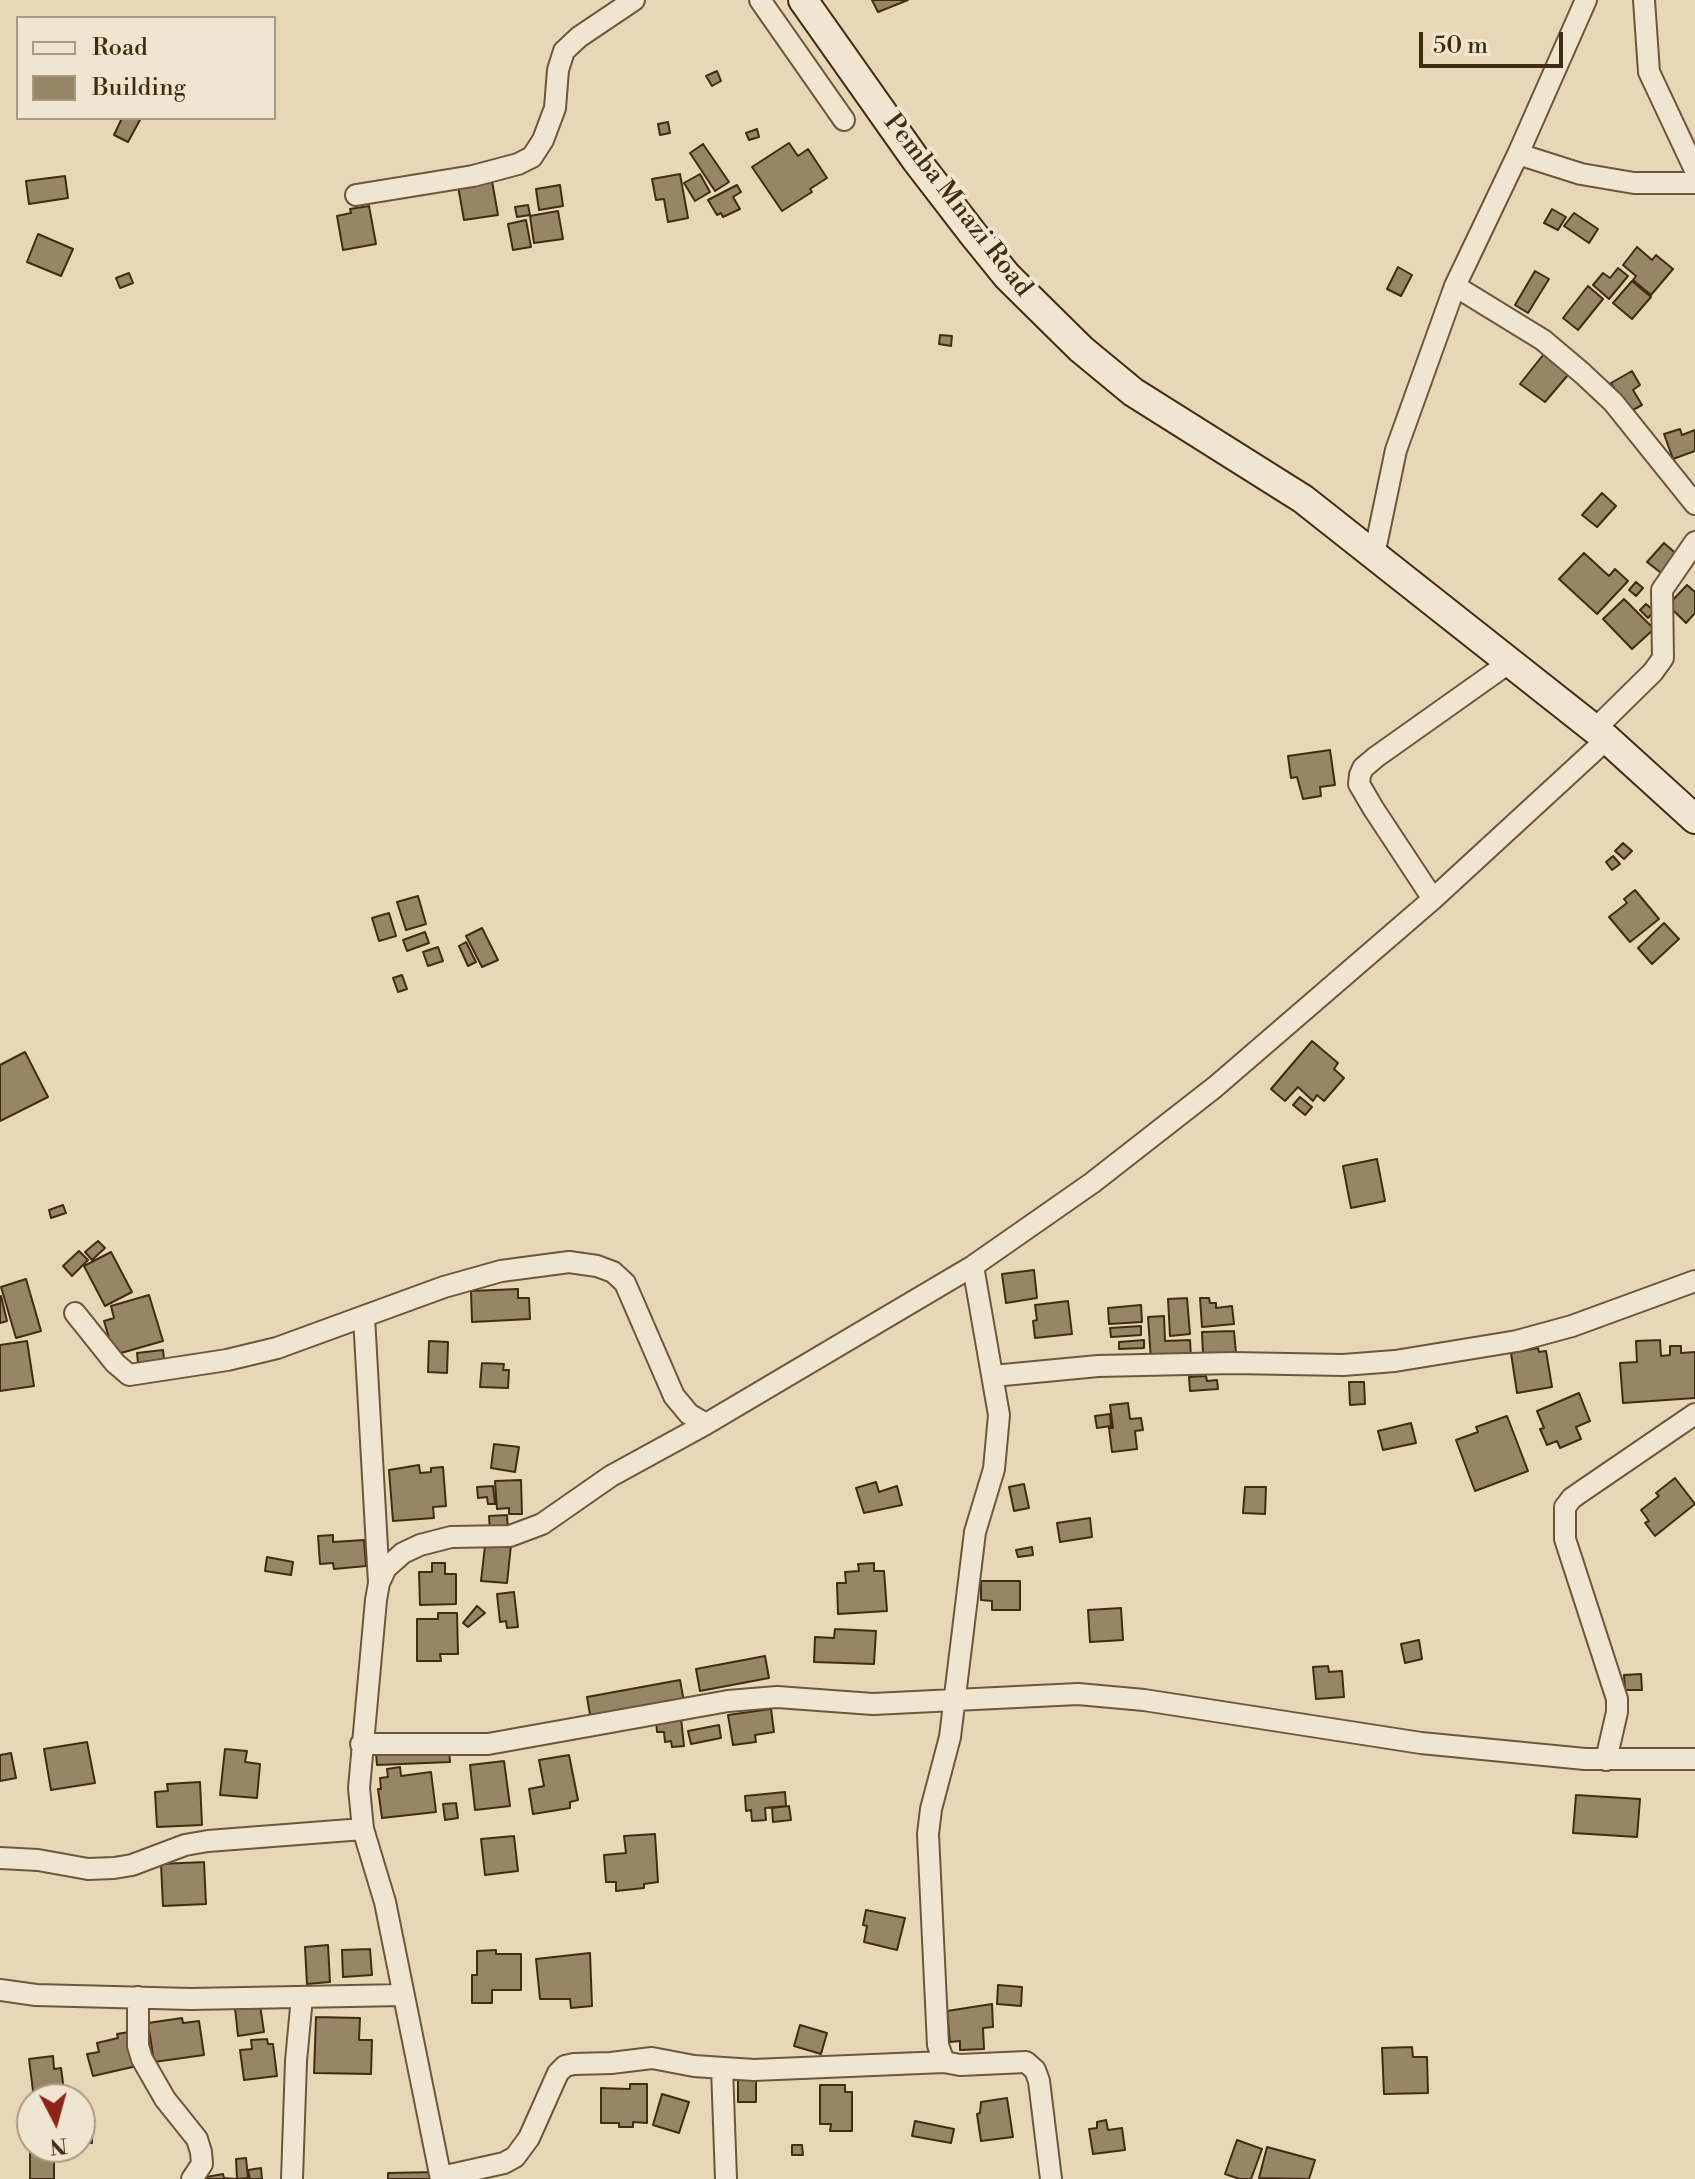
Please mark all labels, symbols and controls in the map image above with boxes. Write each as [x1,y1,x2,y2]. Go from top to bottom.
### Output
legend [16,16,276,120]
scale bar [1423,16,1567,66]
text: 50 m [1433,31,1488,61]
text: Road [92,33,148,63]
text: Building [92,73,186,103]
street label: Pemba Mnazi Road [876,108,1038,304]
north arrow [16,2083,96,2163]
text: N [48,2131,68,2160]

